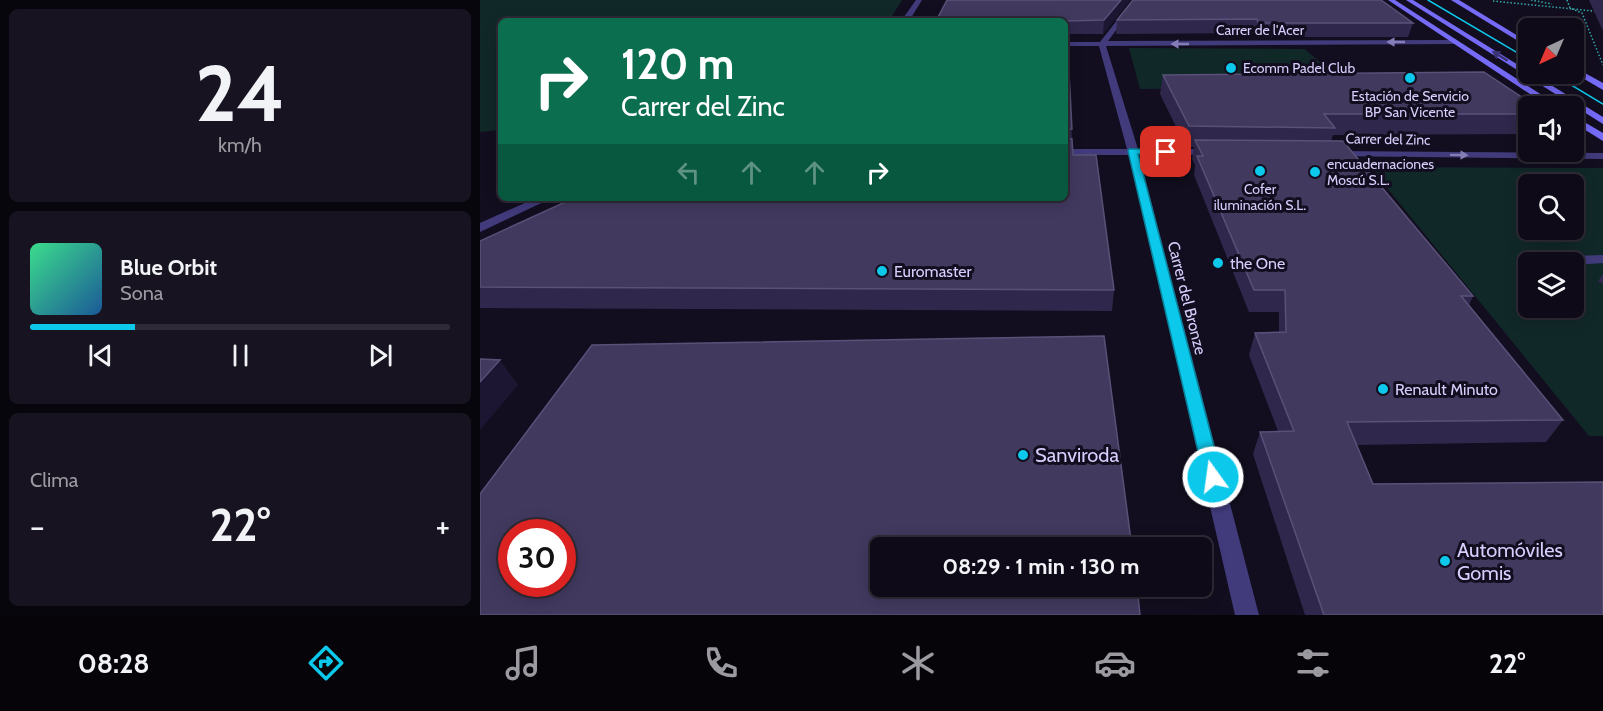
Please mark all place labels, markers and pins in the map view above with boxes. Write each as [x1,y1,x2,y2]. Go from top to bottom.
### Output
place label: Ecomm Padel Club [1243,59,1355,77]
marker: Ecomm Padel Club [1224,61,1238,75]
marker: Estación de Servicio BP San Vicente [1403,71,1417,85]
place label: Estación de Servicio BP San Vicente [1351,87,1469,121]
pin [1140,126,1191,177]
place label: encuadernaciones Moscú S.L. [1327,155,1434,189]
marker: Cofer iluminación S.L. [1253,164,1267,178]
marker: encuadernaciones Moscú S.L. [1308,165,1322,179]
place label: Cofer iluminación S.L. [1214,180,1306,214]
place label: the One [1230,254,1285,273]
marker: the One [1211,256,1225,270]
place label: Euromaster [894,262,972,281]
marker: Euromaster [875,264,889,278]
place label: Renault Minuto [1395,380,1498,399]
marker: Renault Minuto [1376,382,1390,396]
place label: Sanviroda [1035,443,1119,467]
marker: Sanviroda [1016,448,1030,462]
place label: Automóviles Gomis [1457,538,1563,585]
marker: Automóviles Gomis [1438,554,1452,568]

